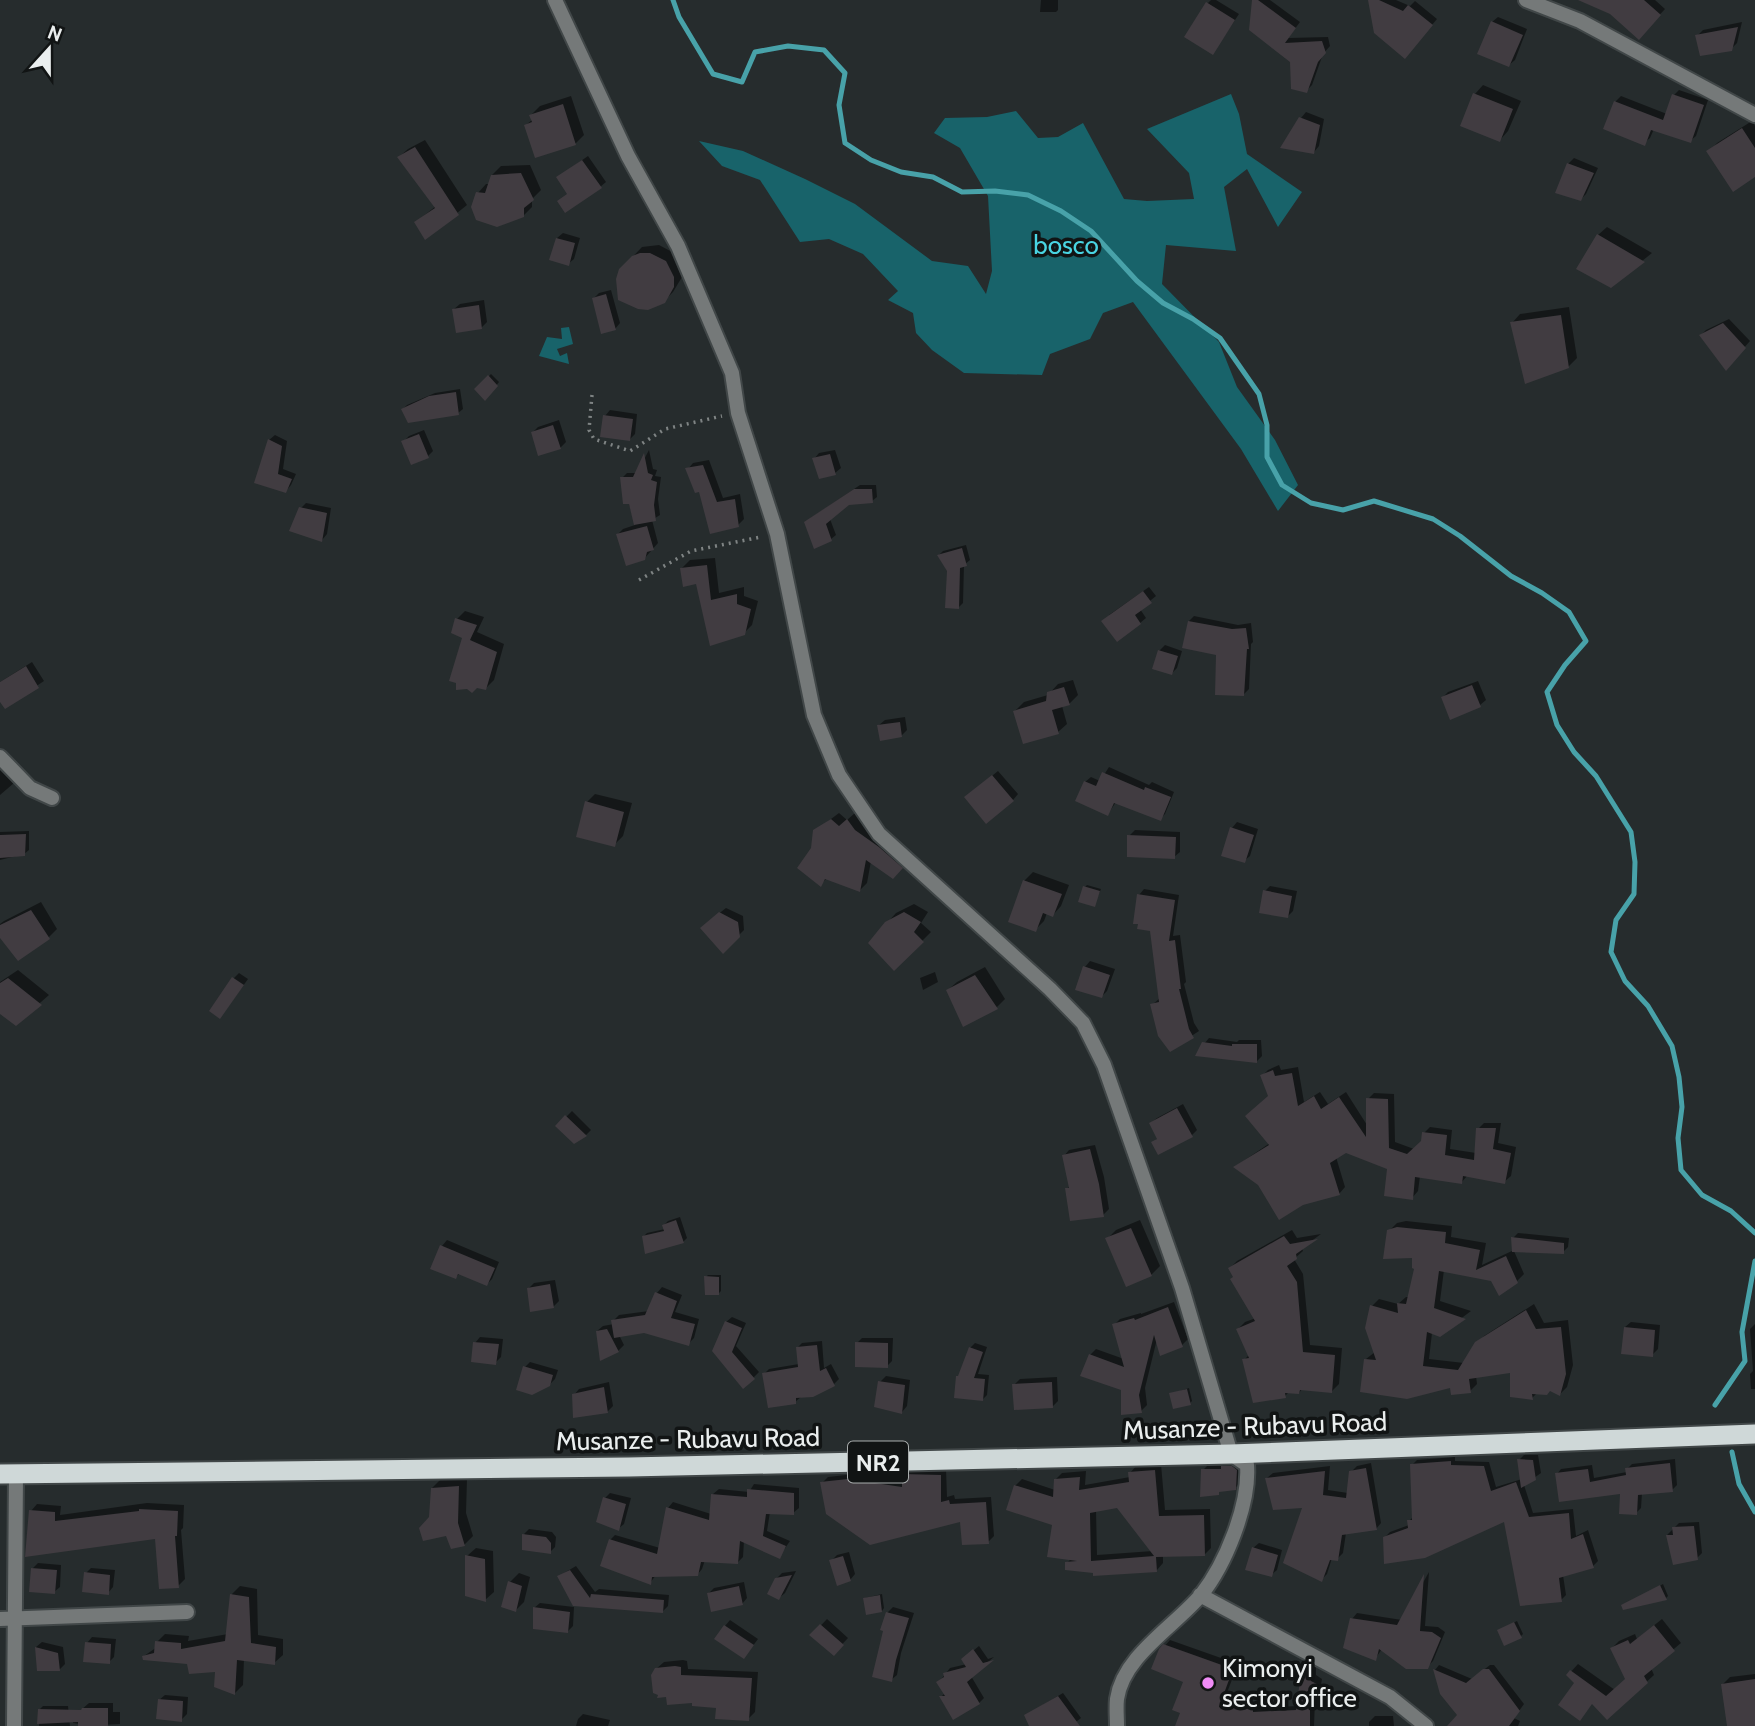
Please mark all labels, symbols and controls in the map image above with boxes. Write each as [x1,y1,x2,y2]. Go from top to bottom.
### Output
north arrow [14,14,84,84]
text: N [45,20,65,47]
park label: bosco [1033,229,1099,261]
street label: Musanze - Rubavu Road [1122,1405,1388,1447]
street label: Musanze - Rubavu Road [556,1421,820,1457]
road number: NR2 [848,1442,908,1482]
place label: Kimonyi sector office [1222,1652,1357,1714]
marker: Kimonyi sector office [1200,1675,1216,1691]

